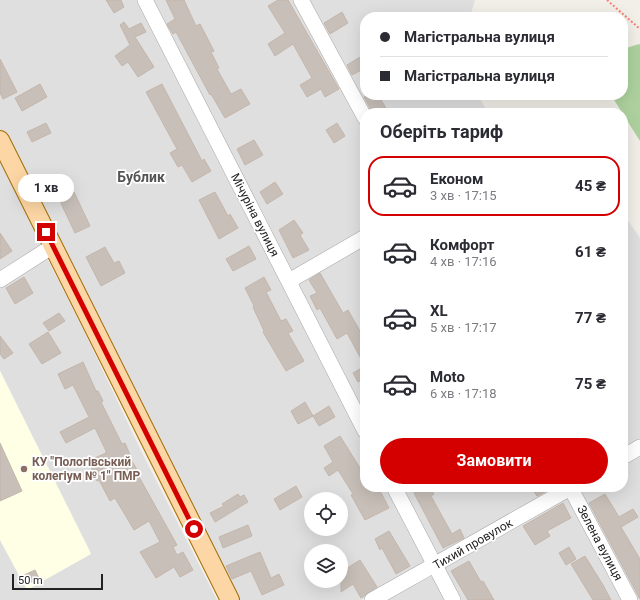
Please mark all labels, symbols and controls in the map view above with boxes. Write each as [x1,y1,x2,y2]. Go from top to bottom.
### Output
text: Магістральна вулиця [404,28,555,46]
text: Магістральна вулиця [404,67,555,85]
text: Оберіть тариф [380,121,503,142]
icon: car [382,168,418,204]
district label: Бублик [117,169,165,185]
text: Економ [430,170,483,188]
street label: Мічуріна вулиця [228,171,282,259]
callout: 1 хв [18,174,74,202]
text: 45 ₴ [575,177,606,195]
text: 1 хв [34,180,58,195]
text: 3 хв · 17:15 [430,188,497,203]
route end [37,223,55,241]
icon: car [382,234,418,270]
text: Комфорт [430,236,494,254]
text: 61 ₴ [575,243,606,261]
text: 4 хв · 17:16 [430,254,497,269]
icon: car [382,300,418,336]
text: XL [430,302,448,320]
text: 77 ₴ [575,309,606,327]
text: 5 хв · 17:17 [430,320,497,335]
icon: car [382,366,418,402]
text: Moto [430,368,465,386]
text: 75 ₴ [575,375,606,393]
text: 6 хв · 17:18 [430,386,497,401]
button: Замовити [380,438,608,484]
place label: КУ "Пологівський колегіум № 1" ПМР [32,455,141,483]
marker: КУ "Пологівський колегіум № 1" ПМР [19,464,29,474]
map controls [304,492,348,588]
button: locate [304,492,348,536]
street label: Зелена вулиця [574,503,626,583]
street label: Тихий провулок [431,515,516,572]
route start [185,520,203,538]
button: layers [304,544,348,588]
scale bar [12,572,103,591]
text: 50 m [18,574,43,587]

